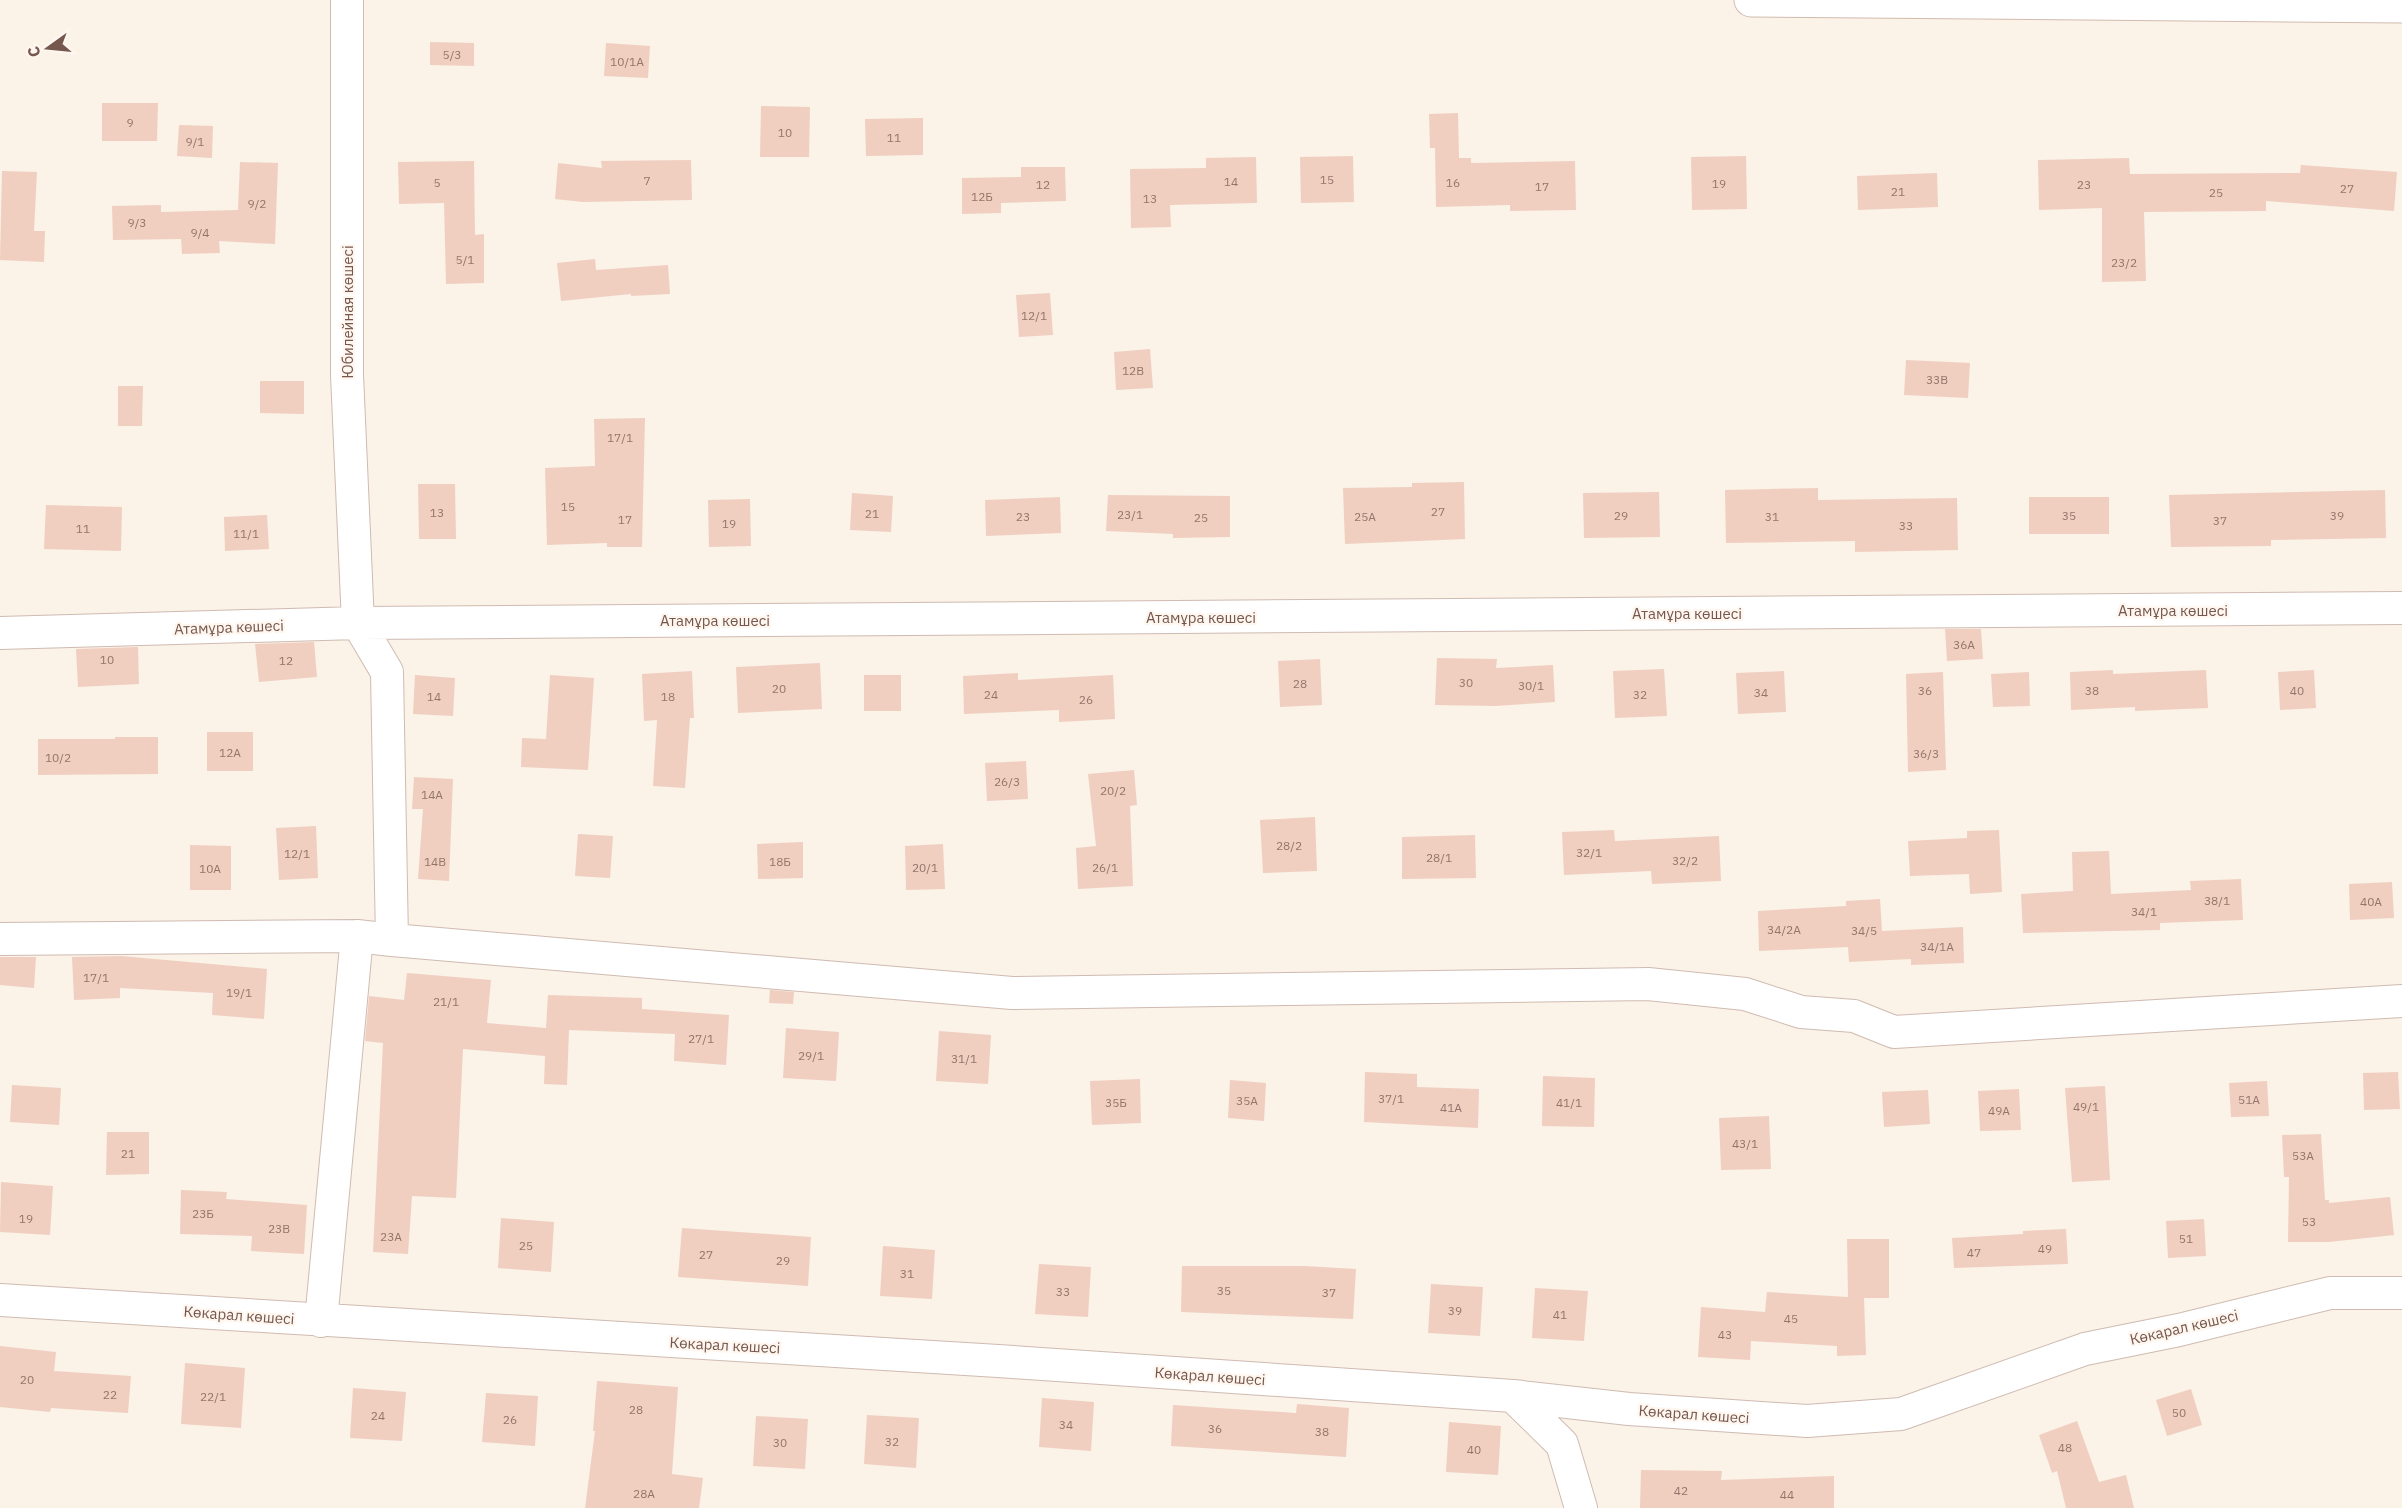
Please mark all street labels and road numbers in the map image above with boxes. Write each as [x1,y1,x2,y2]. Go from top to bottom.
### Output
street label: Юбилейная көшесі [338,245,357,379]
street label: Атамұра көшесі [2118,601,2228,620]
street label: Атамұра көшесі [1632,604,1742,623]
street label: Атамұра көшесі [1146,608,1256,627]
street label: Атамұра көшесі [660,611,770,630]
street label: Атамұра көшесі [174,616,284,638]
street label: Көкарал көшесі [183,1302,295,1328]
street label: Көкарал көшесі [2128,1305,2240,1349]
street label: Көкарал көшесі [669,1333,781,1357]
street label: Көкарал көшесі [1154,1363,1266,1389]
street label: Көкарал көшесі [1638,1401,1750,1427]

